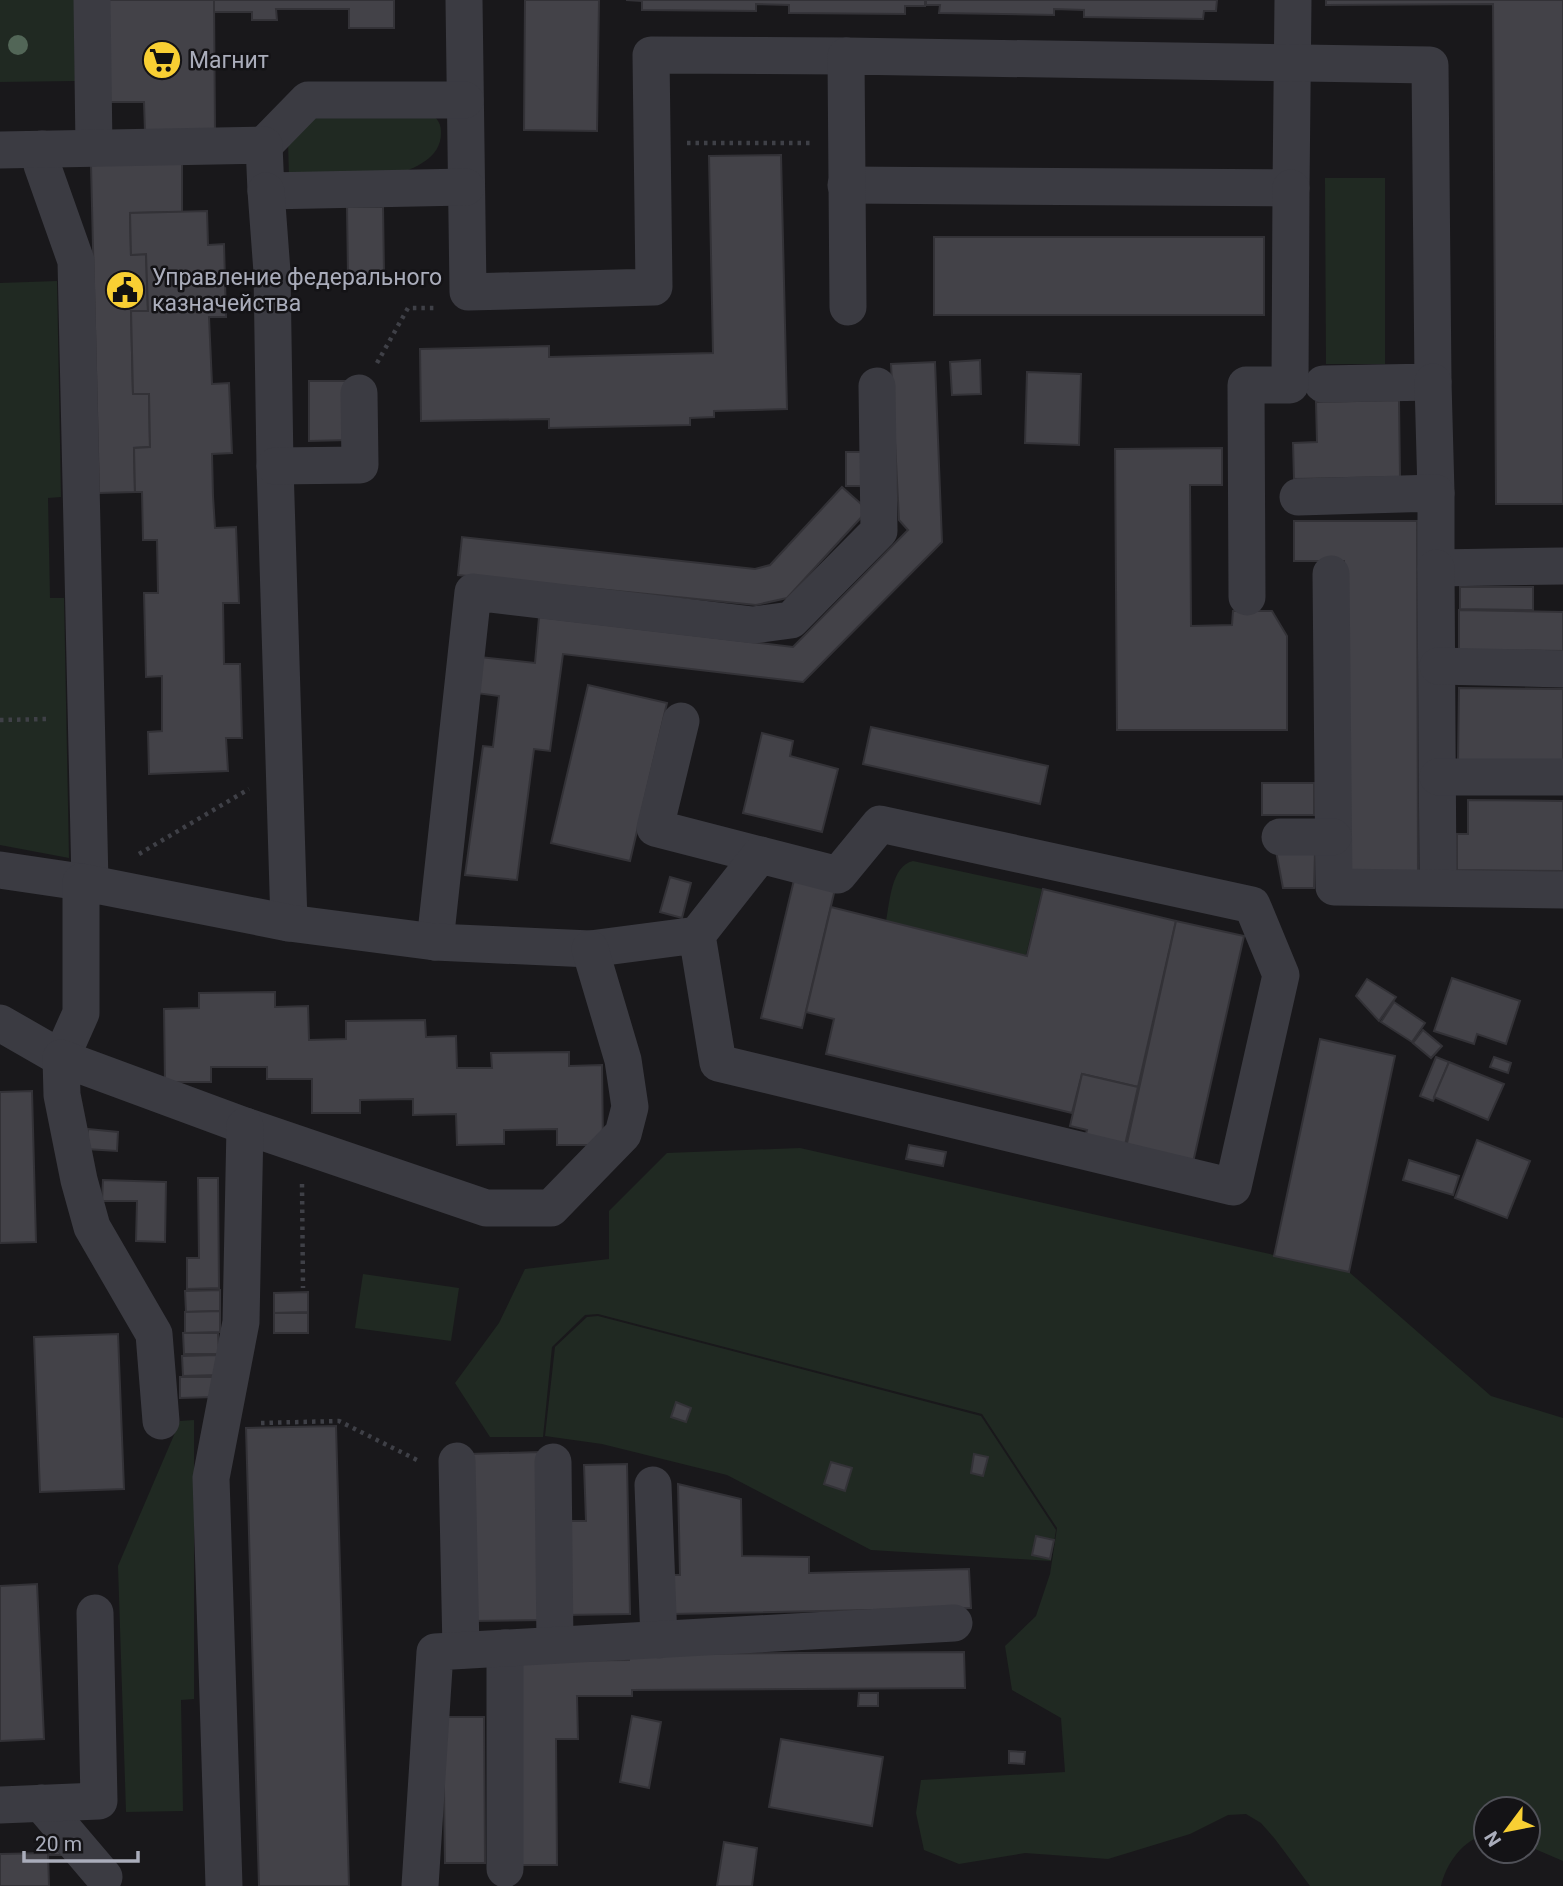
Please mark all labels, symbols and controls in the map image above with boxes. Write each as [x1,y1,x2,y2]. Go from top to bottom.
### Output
supermarket icon: Магнит [141,39,183,81]
place label: Магнит [189,47,269,74]
place label: Управление федерального казначейства [152,264,442,317]
public building icon: Управление федерального казначейства [104,269,146,311]
north arrow [1472,1795,1542,1865]
scale bar [24,1820,138,1864]
text: N [1480,1827,1506,1851]
text: 20 m [35,1832,82,1856]

